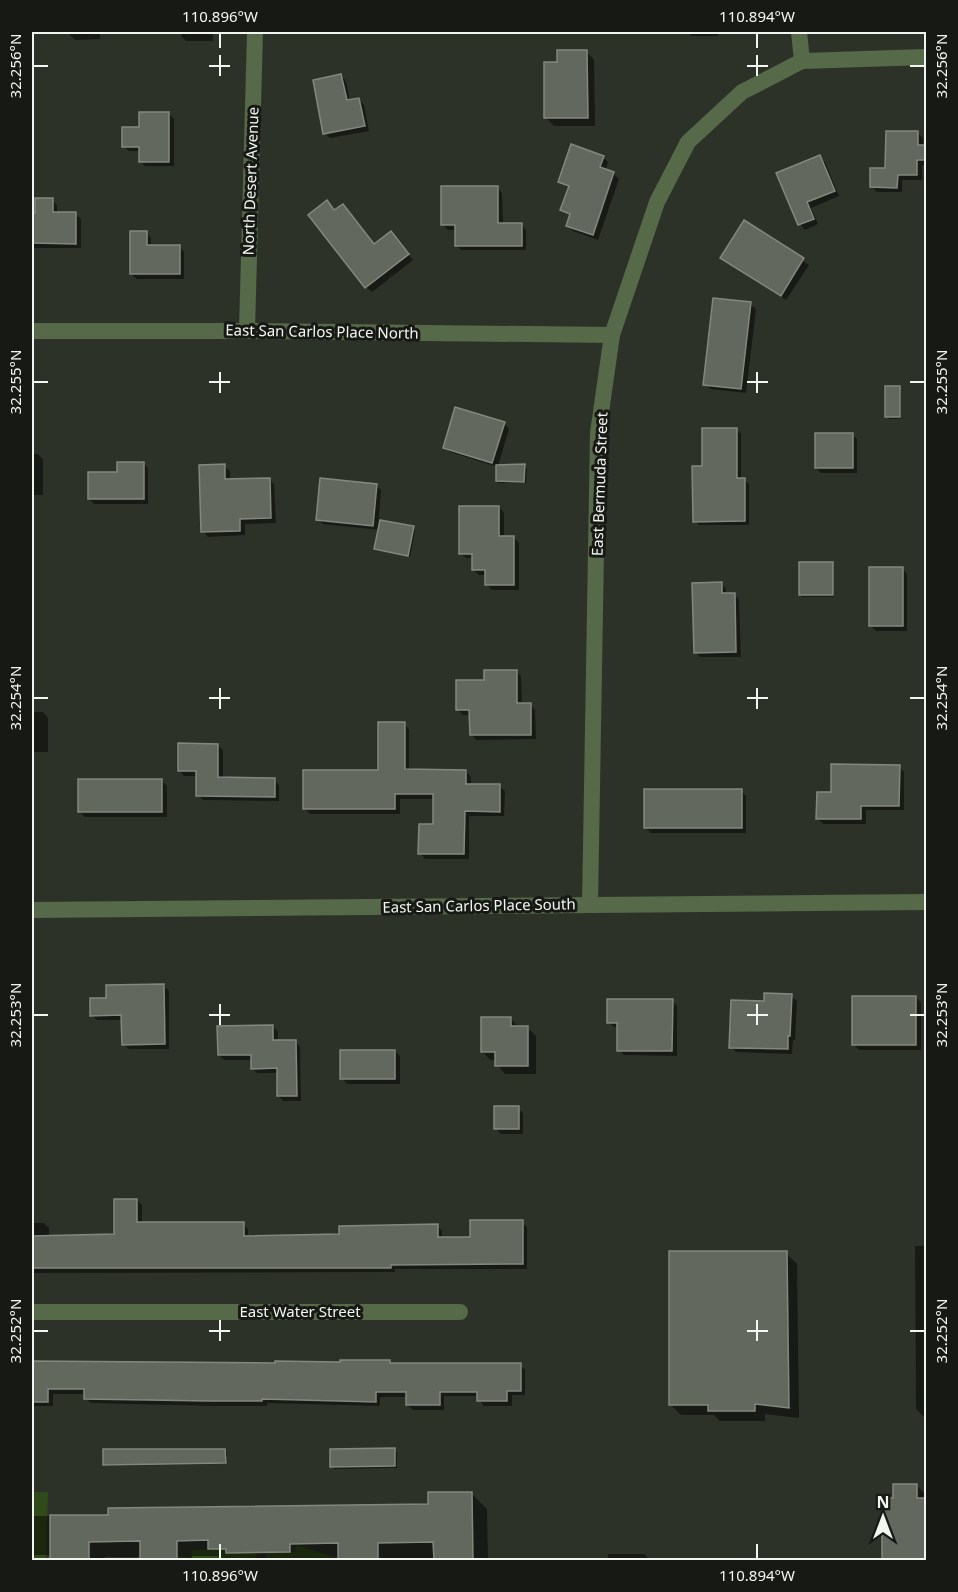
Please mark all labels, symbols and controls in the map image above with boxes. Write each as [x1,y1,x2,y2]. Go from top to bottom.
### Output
text: 110.896°W [182,6,258,26]
text: 110.894°W [719,6,795,26]
text: 32.256°N [5,34,25,98]
text: 32.256°N [931,34,951,98]
street label: North Desert Avenue [237,106,263,256]
street label: East San Carlos Place North [225,319,419,343]
text: 32.255°N [5,350,25,414]
text: 32.255°N [931,350,951,414]
street label: East Bermuda Street [586,411,612,556]
text: 32.254°N [5,666,25,730]
text: 32.254°N [931,666,951,730]
street label: East San Carlos Place South [382,893,576,917]
text: 32.253°N [5,983,25,1047]
text: 32.253°N [931,983,951,1047]
text: 32.252°N [5,1299,25,1363]
text: 32.252°N [931,1299,951,1363]
street label: East Water Street [239,1301,361,1321]
north arrow [853,1487,913,1547]
text: N [876,1491,890,1513]
text: 110.896°W [182,1565,258,1585]
text: 110.894°W [719,1565,795,1585]

